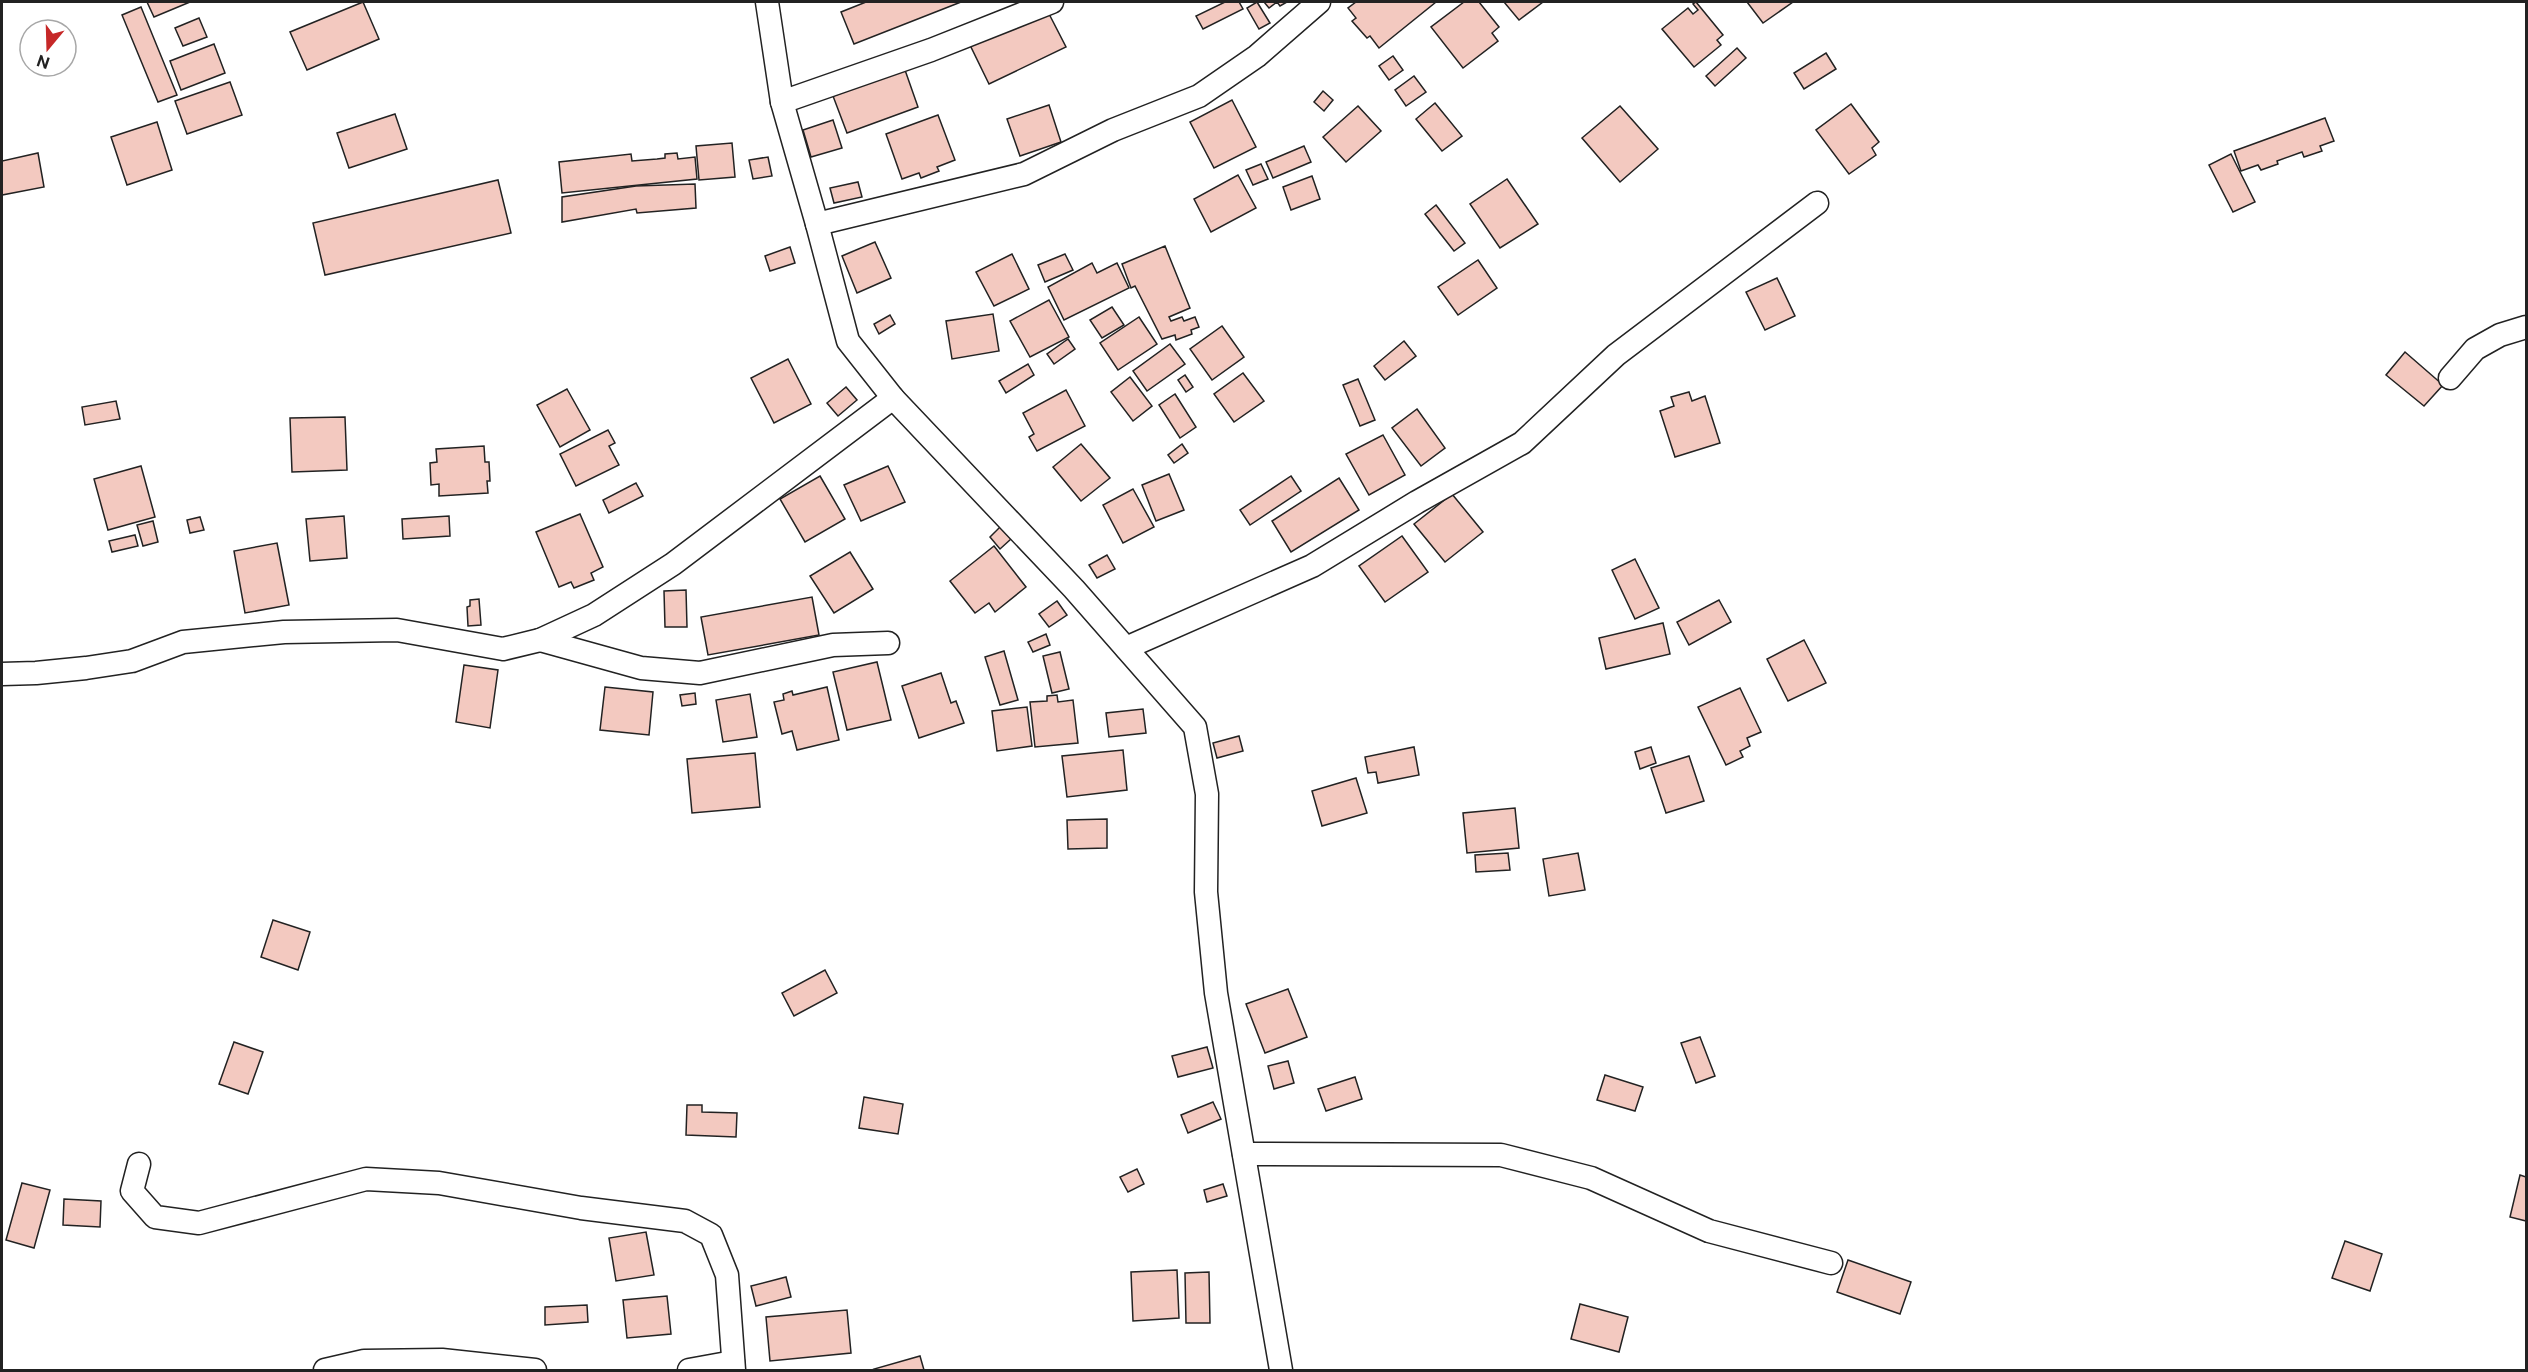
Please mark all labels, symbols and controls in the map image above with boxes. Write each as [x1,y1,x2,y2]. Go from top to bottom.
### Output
north arrow [18,18,78,78]
text: N [34,51,52,73]

